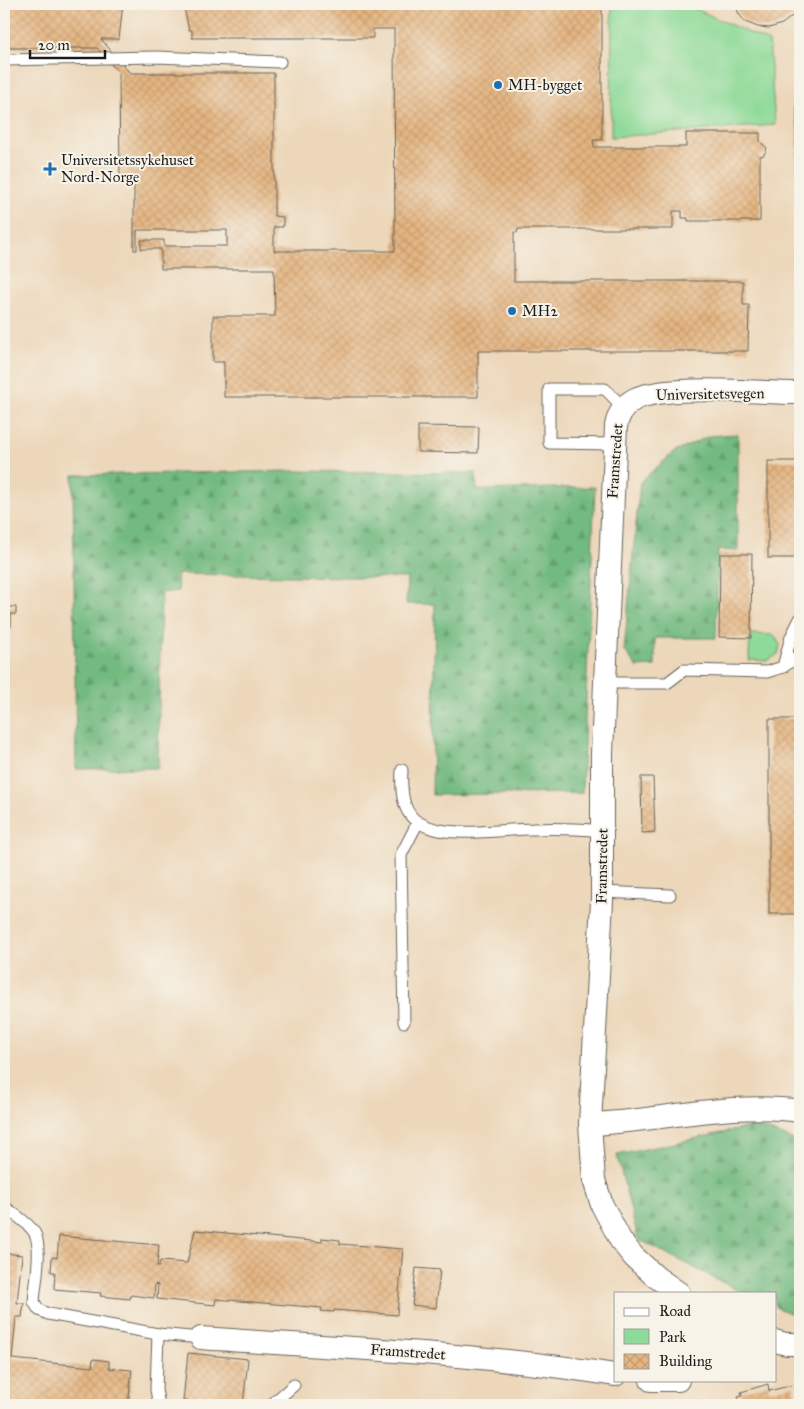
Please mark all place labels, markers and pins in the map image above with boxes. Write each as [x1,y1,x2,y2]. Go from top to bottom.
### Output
place label: MH-bygget [508,76,583,94]
marker: MH-bygget [492,79,504,91]
place label: Universitetssykehuset Nord-Norge [61,151,195,186]
marker: Universitetssykehuset Nord-Norge [43,162,57,176]
place label: MH2 [522,302,558,320]
marker: MH2 [506,305,518,317]

